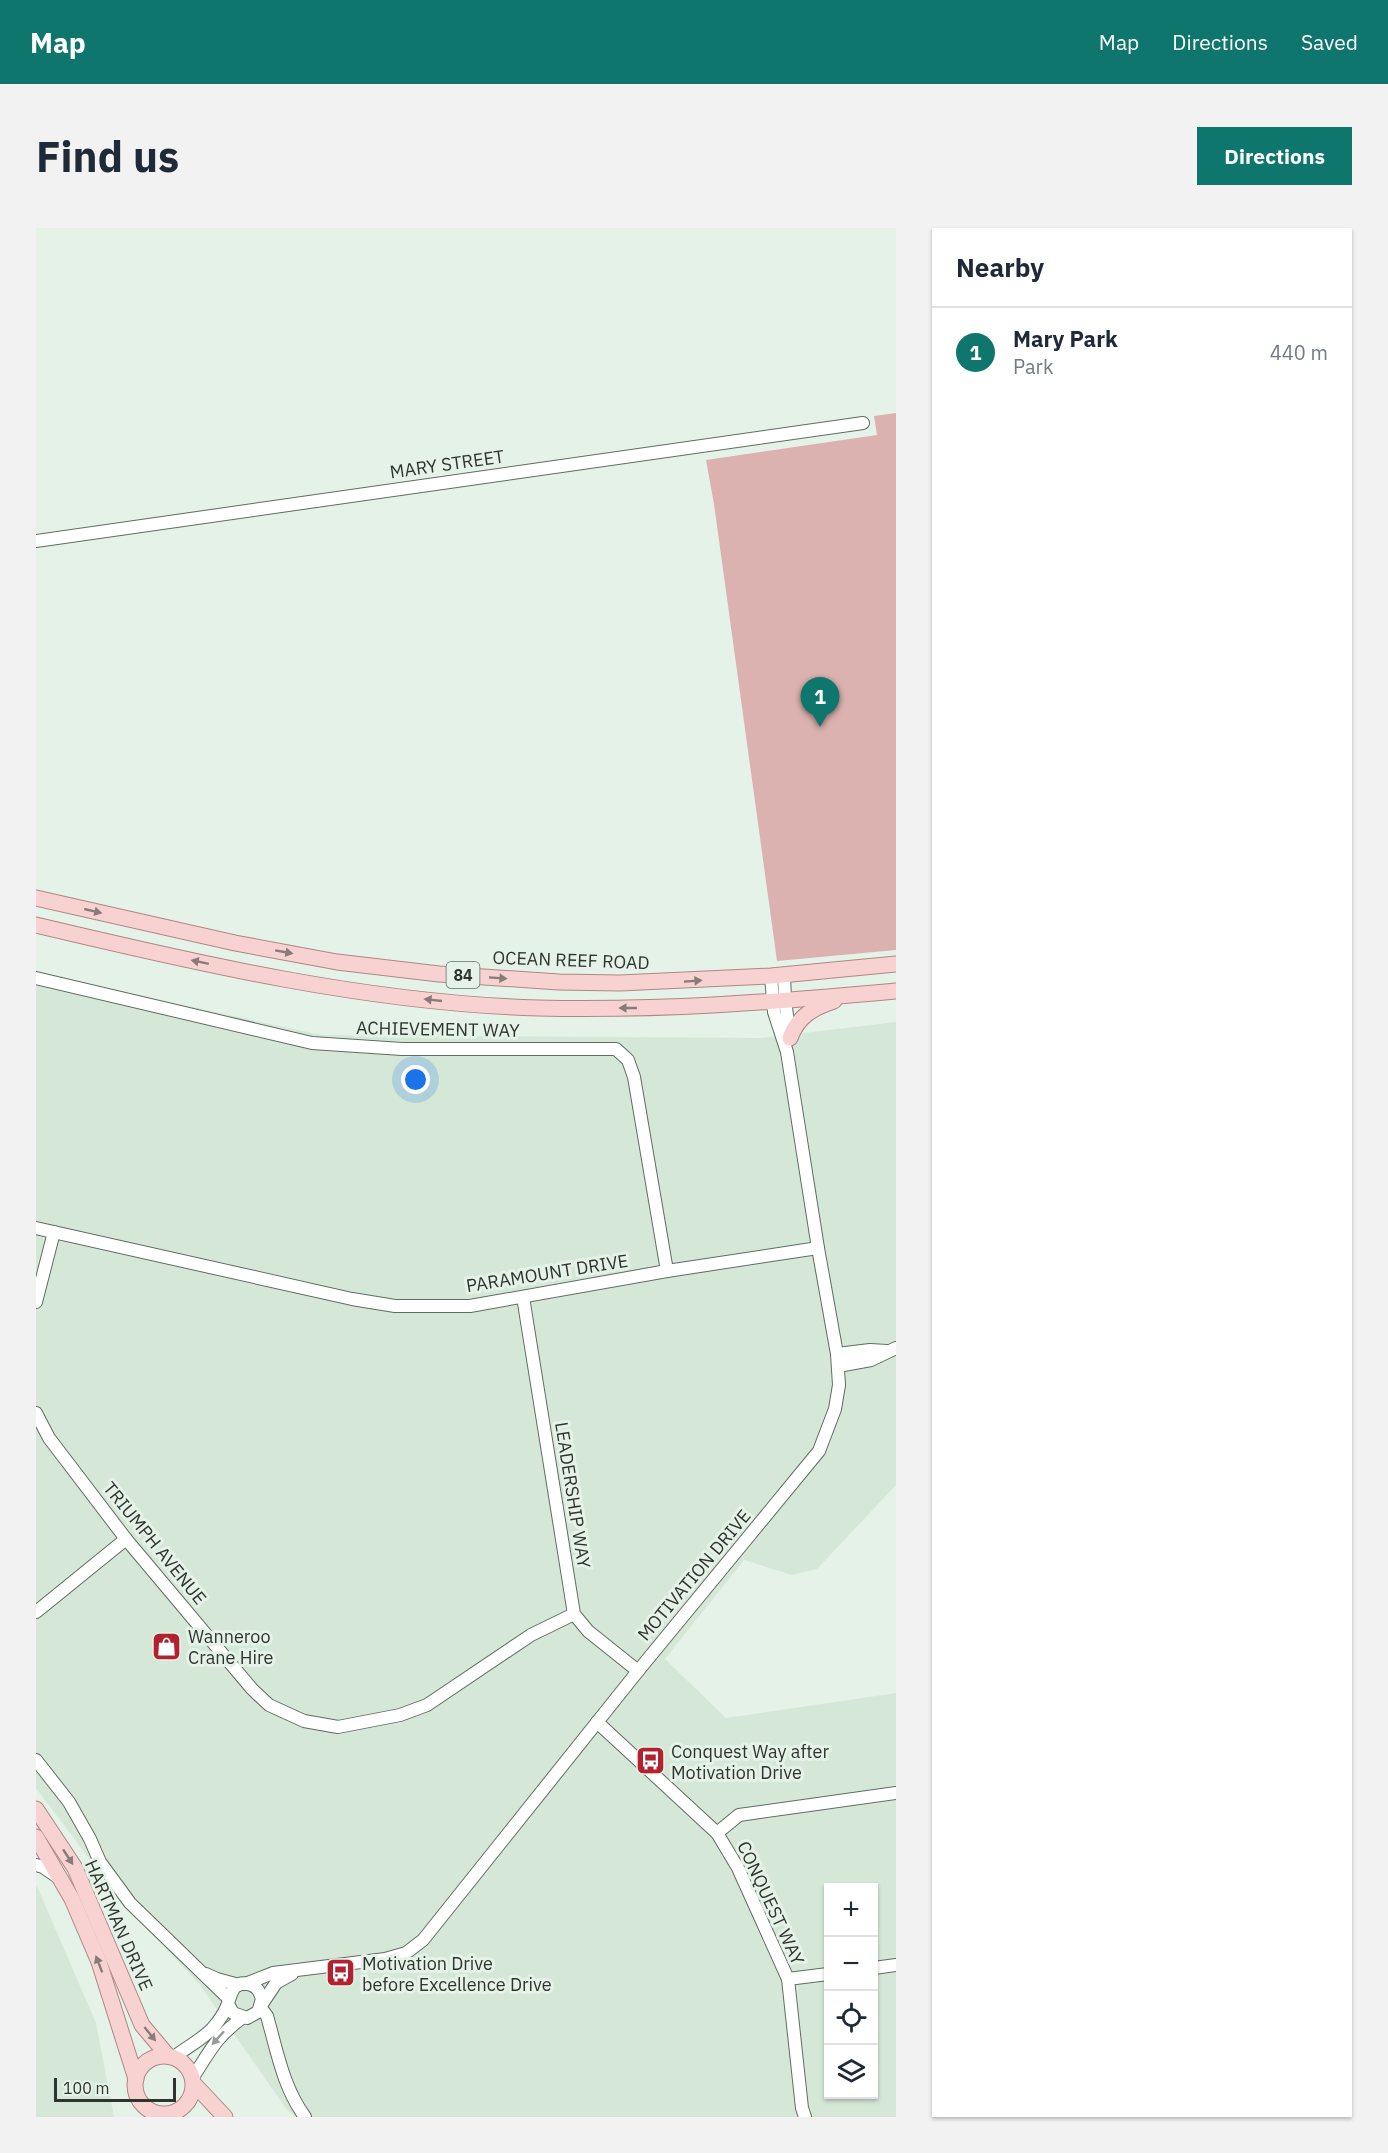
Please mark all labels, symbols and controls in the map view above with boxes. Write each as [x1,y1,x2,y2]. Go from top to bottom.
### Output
text: Map [30,24,86,61]
text: Map [1099,28,1139,56]
text: Directions [1172,28,1268,56]
text: Saved [1301,28,1358,56]
button: Directions [1197,127,1352,185]
text: Find us [36,129,179,184]
text: Nearby [956,250,1044,284]
text: Mary Park [1013,324,1118,353]
text: 1 [970,339,982,366]
text: 440 m [1270,339,1328,366]
text: Park [1013,353,1053,380]
street label: MARY STREET [388,445,506,483]
pin: 1 [800,678,840,727]
one-way arrow [84,906,102,916]
street label: OCEAN REEF ROAD [492,946,650,974]
one-way arrow [274,948,293,957]
one-way arrow [191,956,209,966]
road number: 84 [446,962,480,988]
one-way arrow [488,973,507,982]
one-way arrow [683,976,702,985]
one-way arrow [424,995,443,1005]
one-way arrow [619,1003,638,1013]
street label: ACHIEVEMENT WAY [356,1016,520,1042]
your location [401,1065,430,1094]
street label: PARAMOUNT DRIVE [464,1249,630,1297]
street label: LEADERSHIP WAY [550,1420,596,1570]
street label: TRIUMPH AVENUE [98,1477,212,1609]
street label: MOTIVATION DRIVE [632,1505,756,1645]
place label: Wanneroo Crane Hire [188,1625,273,1669]
shop icon: Wanneroo Crane Hire [151,1630,183,1662]
place label: Conquest Way after Motivation Drive [671,1740,829,1784]
bus stop icon: Conquest Way after Motivation Drive [634,1745,666,1777]
street label: CONQUEST WAY [732,1838,810,1969]
one-way arrow [63,1849,74,1866]
street label: HARTMAN DRIVE [80,1856,158,1994]
map controls [824,1883,878,2099]
button: + [824,1883,878,1937]
button: − [824,1937,878,1991]
place label: Motivation Drive before Excellence Drive [362,1952,552,1996]
one-way arrow [94,1954,104,1972]
bus stop icon: Motivation Drive before Excellence Drive [325,1957,357,1989]
button: locate [824,1991,878,2045]
one-way arrow [143,2026,156,2042]
one-way arrow [212,2030,225,2045]
button: layers [824,2045,878,2099]
scale bar [54,2075,176,2102]
text: 100 m [63,2078,110,2098]

